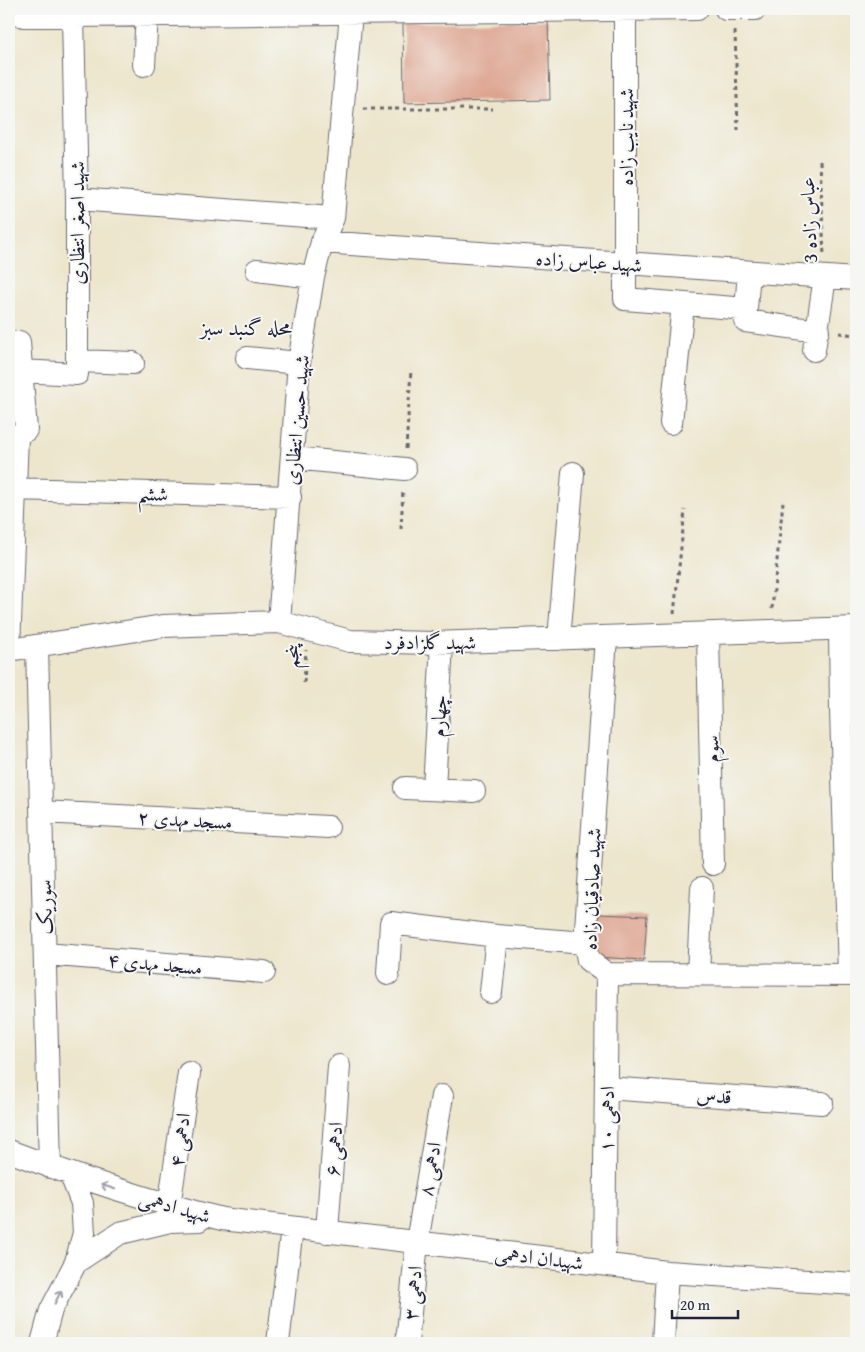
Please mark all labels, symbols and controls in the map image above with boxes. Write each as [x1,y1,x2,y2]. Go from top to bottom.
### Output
street label: شهید نایب زاده [611,88,640,186]
street label: شهید اصغر انتظاری [62,161,91,285]
street label: عباس زاده 3 [792,177,824,263]
street label: شهید عباس زاده [535,243,643,279]
district label: محله گنبد سبز [198,312,292,343]
street label: شهید حسین انتظاری [276,354,316,486]
street label: ششم [137,478,169,514]
street label: شهید گلزادفرد [384,627,476,656]
street label: پنجم [276,641,311,669]
street label: چهارم [422,694,458,738]
street label: سوم [696,735,730,763]
street label: مسجد مهدی ۲ [137,802,233,836]
street label: شهید صادقیان زاده [574,827,608,951]
street label: سوریک [29,879,59,935]
street label: مسجد مهدی ۴ [106,944,204,982]
street label: قدس [695,1079,733,1111]
street label: ادهمی ۱۰ [591,1086,621,1152]
street label: ادهمی ۴ [161,1111,197,1169]
street label: ادهمی ۶ [317,1121,349,1177]
street label: ادهمی ۸ [410,1140,448,1198]
one-way arrow [101,1181,117,1191]
street label: شهید ادهمی [136,1182,214,1230]
street label: شهیدان ادهمی [493,1237,585,1277]
street label: ادهمی ۳ [395,1265,429,1321]
scale bar [672,1287,739,1319]
one-way arrow [53,1290,63,1305]
text: 20 m [680,1294,711,1315]

